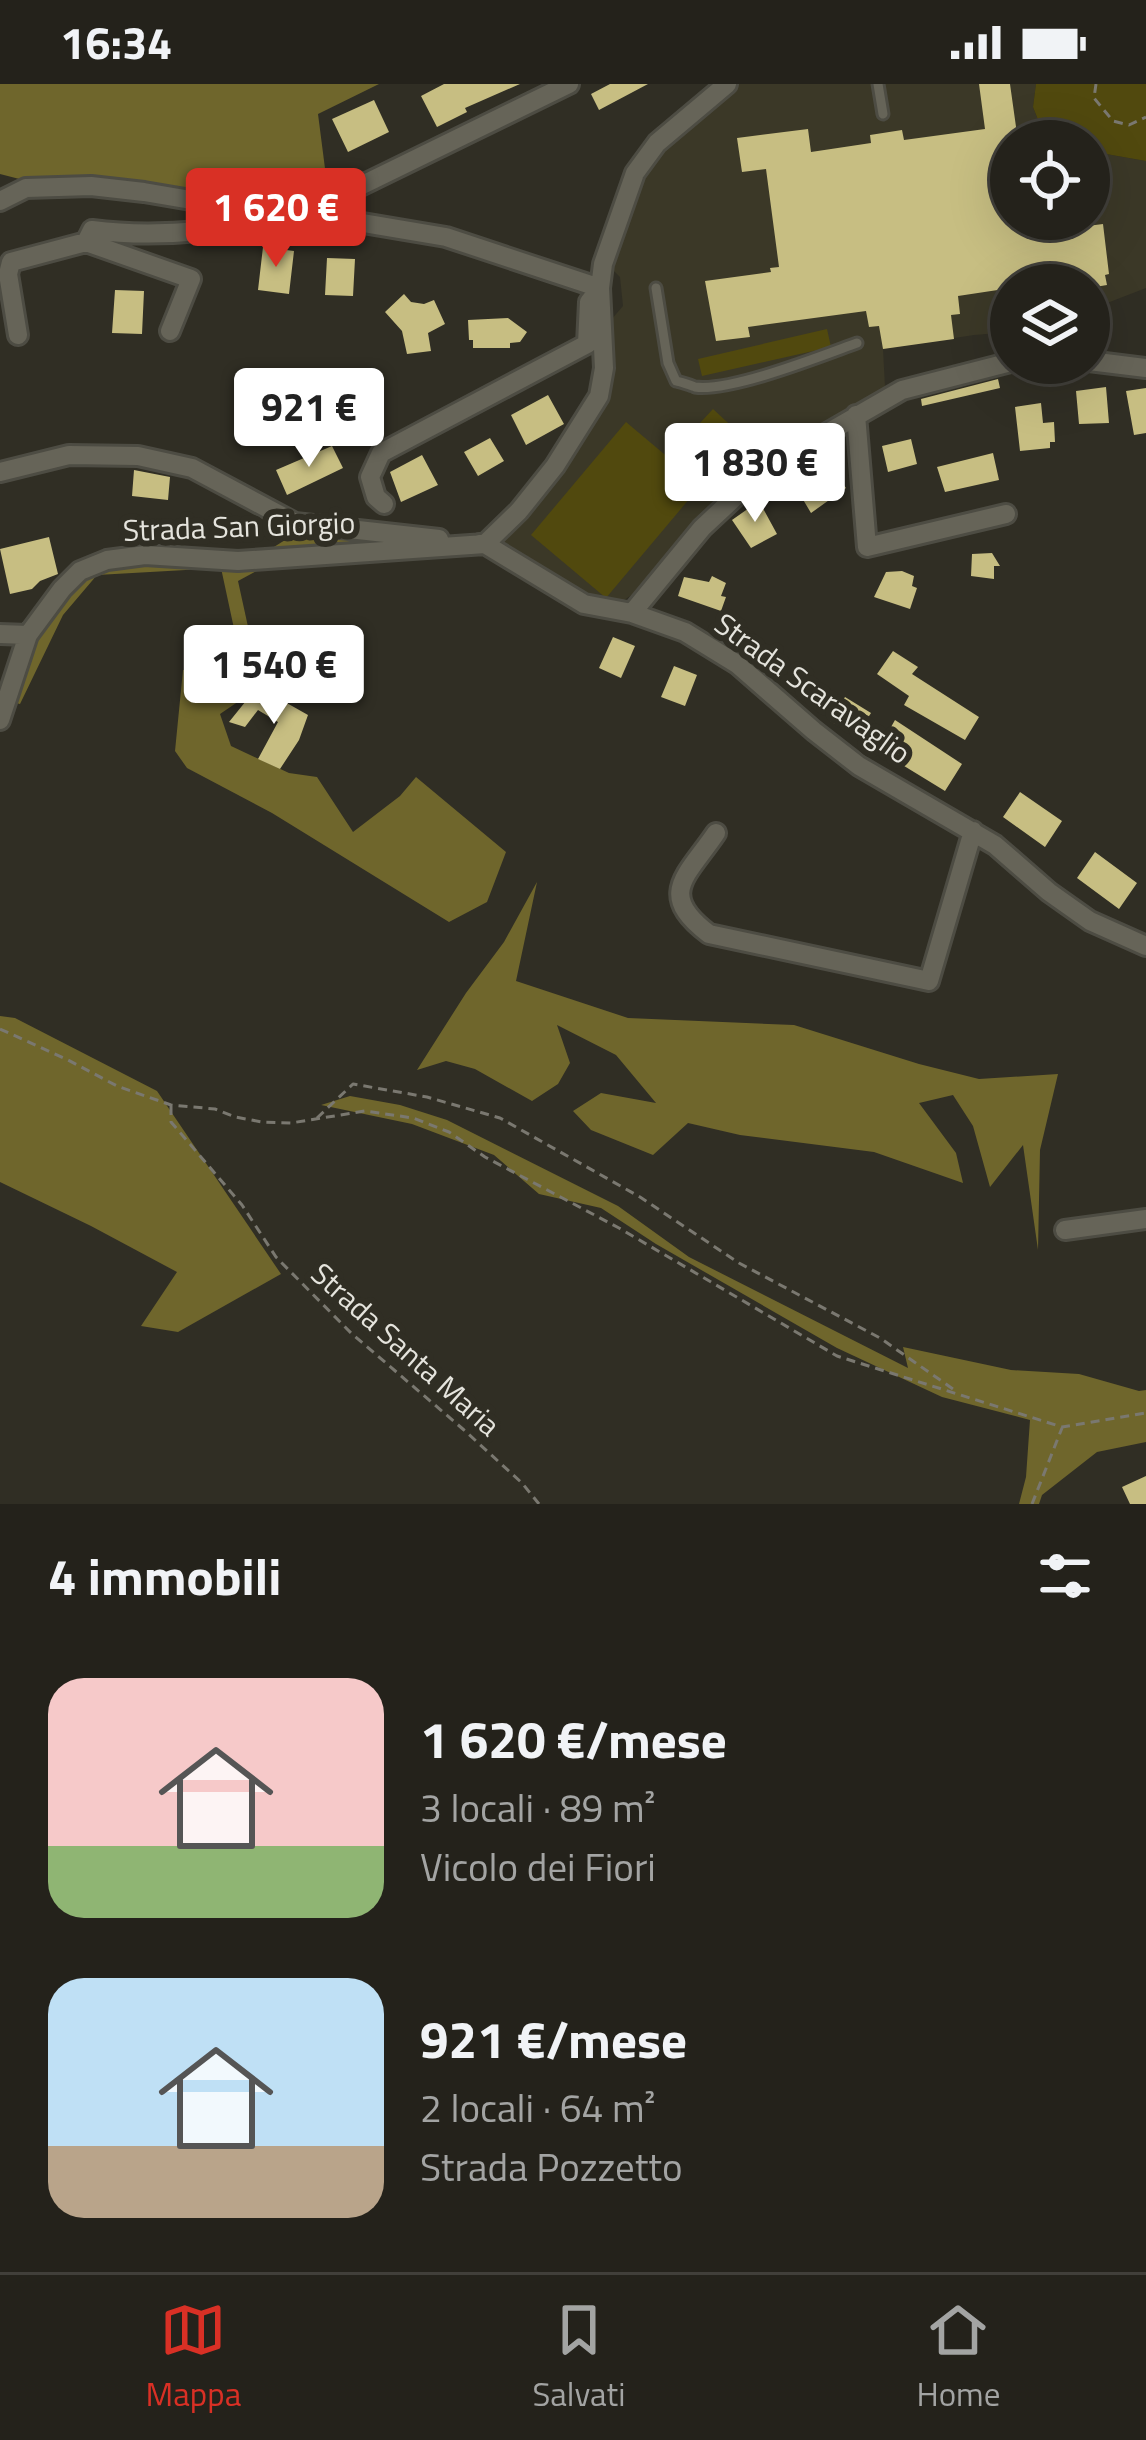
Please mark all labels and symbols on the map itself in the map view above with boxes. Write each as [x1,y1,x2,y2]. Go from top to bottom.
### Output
pin: 1 620 € [165,168,387,270]
pin: 921 € [225,368,393,470]
pin: 1 830 € [644,423,866,525]
street label: Strada San Giorgio [122,499,356,553]
street label: Strada Scaravaglio [705,601,921,775]
pin: 1 540 € [163,625,385,727]
street label: Strada Santa Maria [301,1251,511,1447]

